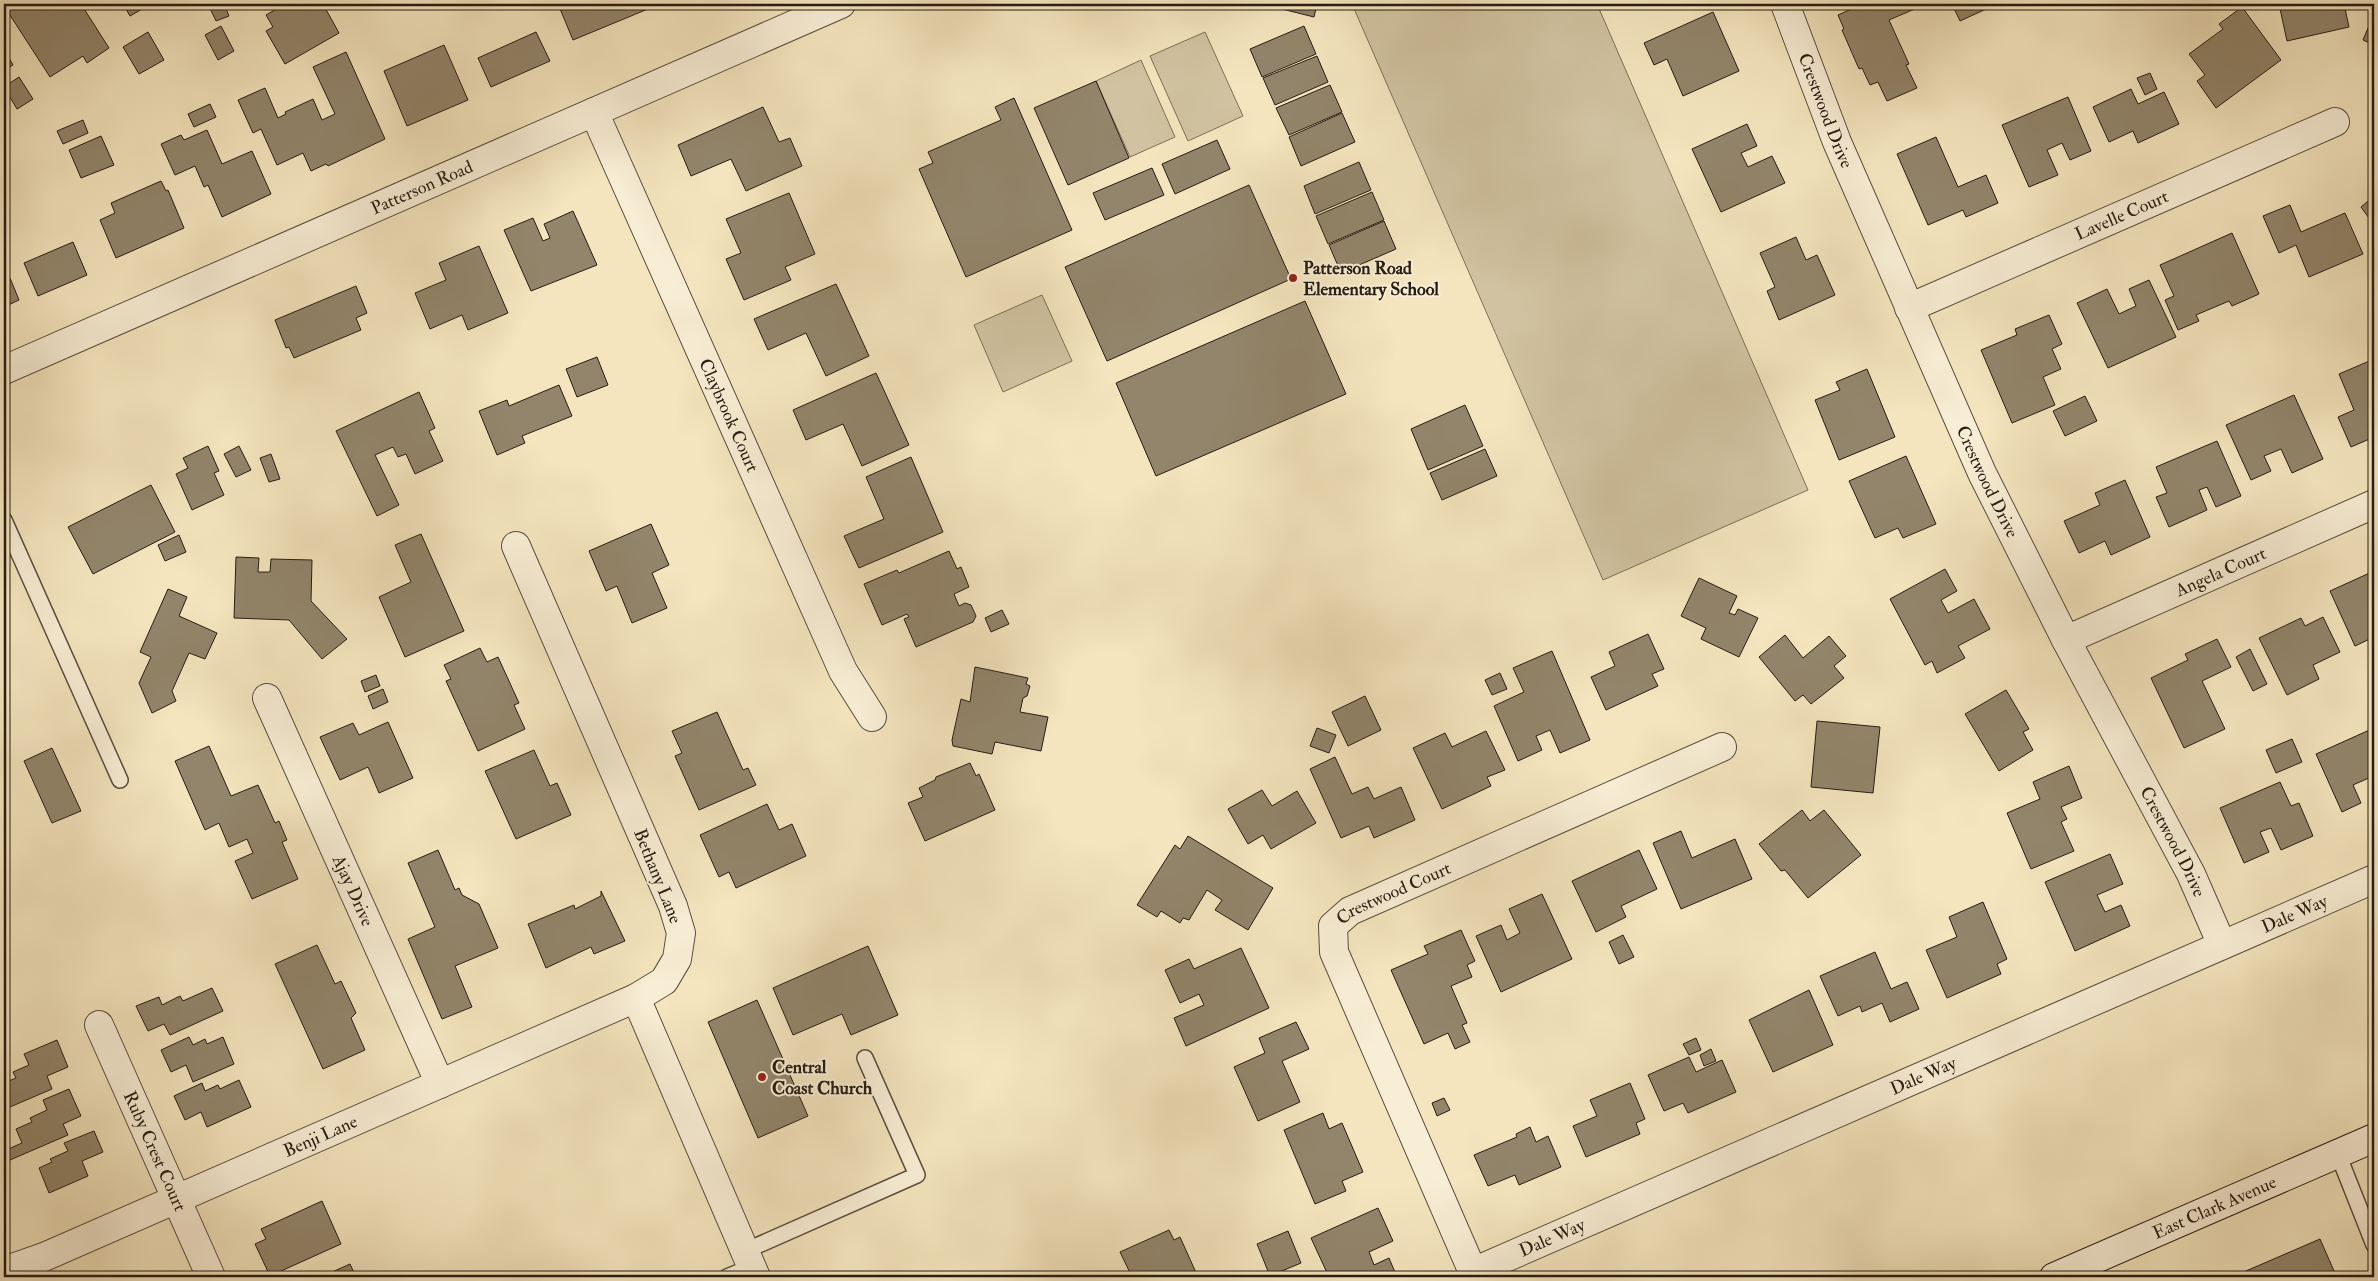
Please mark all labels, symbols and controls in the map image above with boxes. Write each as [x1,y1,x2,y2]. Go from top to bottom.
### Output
street label: Crestwood Drive [1793,50,1858,172]
street label: Patterson Road [367,155,477,220]
street label: Lavelle Court [2072,185,2172,246]
place label: Patterson Road Elementary School [1303,257,1439,301]
marker: Patterson Road Elementary School [1287,272,1299,284]
street label: Claybrook Court [693,355,764,476]
street label: Crestwood Drive [1951,422,2024,542]
street label: Angela Court [2171,542,2270,603]
street label: Crestwood Drive [2134,783,2211,901]
street label: Bethany Lane [628,826,687,927]
street label: Ajay Drive [326,851,379,930]
street label: Crestwood Court [1332,857,1455,930]
street label: Dale Way [2258,889,2332,939]
street label: Dale Way [1887,1051,1961,1101]
place label: Central Coast Church [772,1056,873,1100]
marker: Central Coast Church [756,1071,768,1083]
street label: Ruby Crest Court [118,1088,191,1215]
street label: Benji Lane [280,1110,362,1163]
street label: East Clark Avenue [2149,1171,2281,1245]
street label: Dale Way [1515,1213,1590,1263]

